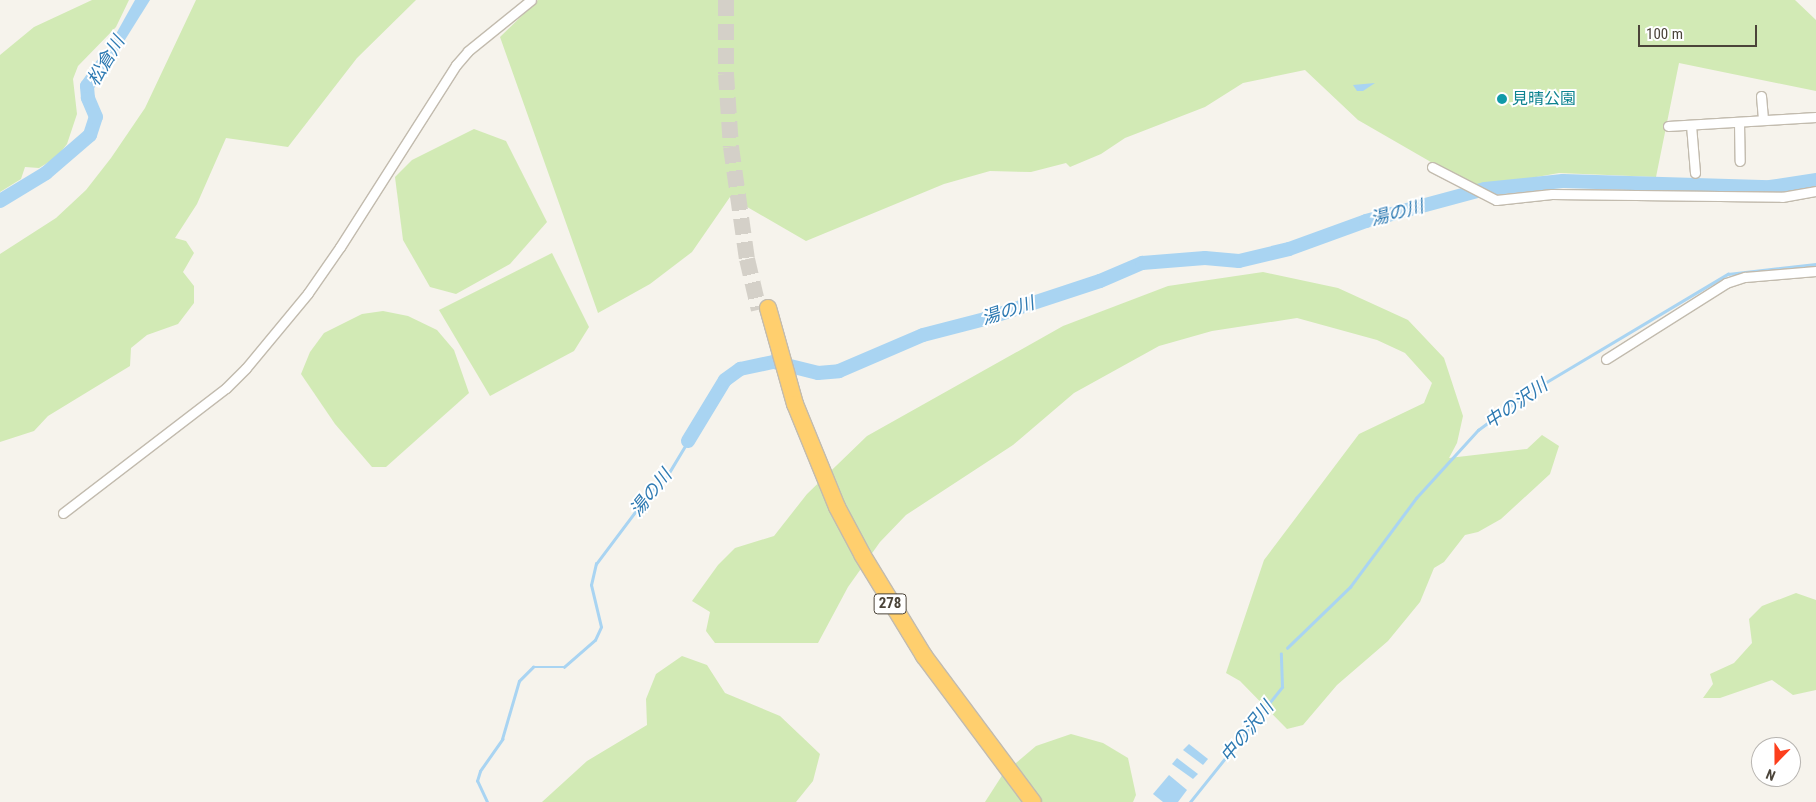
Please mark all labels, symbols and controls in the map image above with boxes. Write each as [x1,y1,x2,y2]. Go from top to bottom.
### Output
scale bar [1641,15,1760,47]
text: 100 m [1646,25,1683,43]
water label: 松倉川 [83,32,129,90]
place label: 見晴公園 [1512,89,1576,109]
marker: 見晴公園 [1496,93,1508,105]
water label: 湯の川 [1368,196,1426,230]
water label: 湯の川 [979,292,1037,330]
water label: 中の沢川 [1480,375,1552,433]
water label: 湯の川 [626,465,676,521]
road number: 278 [872,592,908,616]
water label: 中の沢川 [1216,697,1278,767]
north arrow [1751,737,1801,787]
text: N [1764,766,1778,784]

